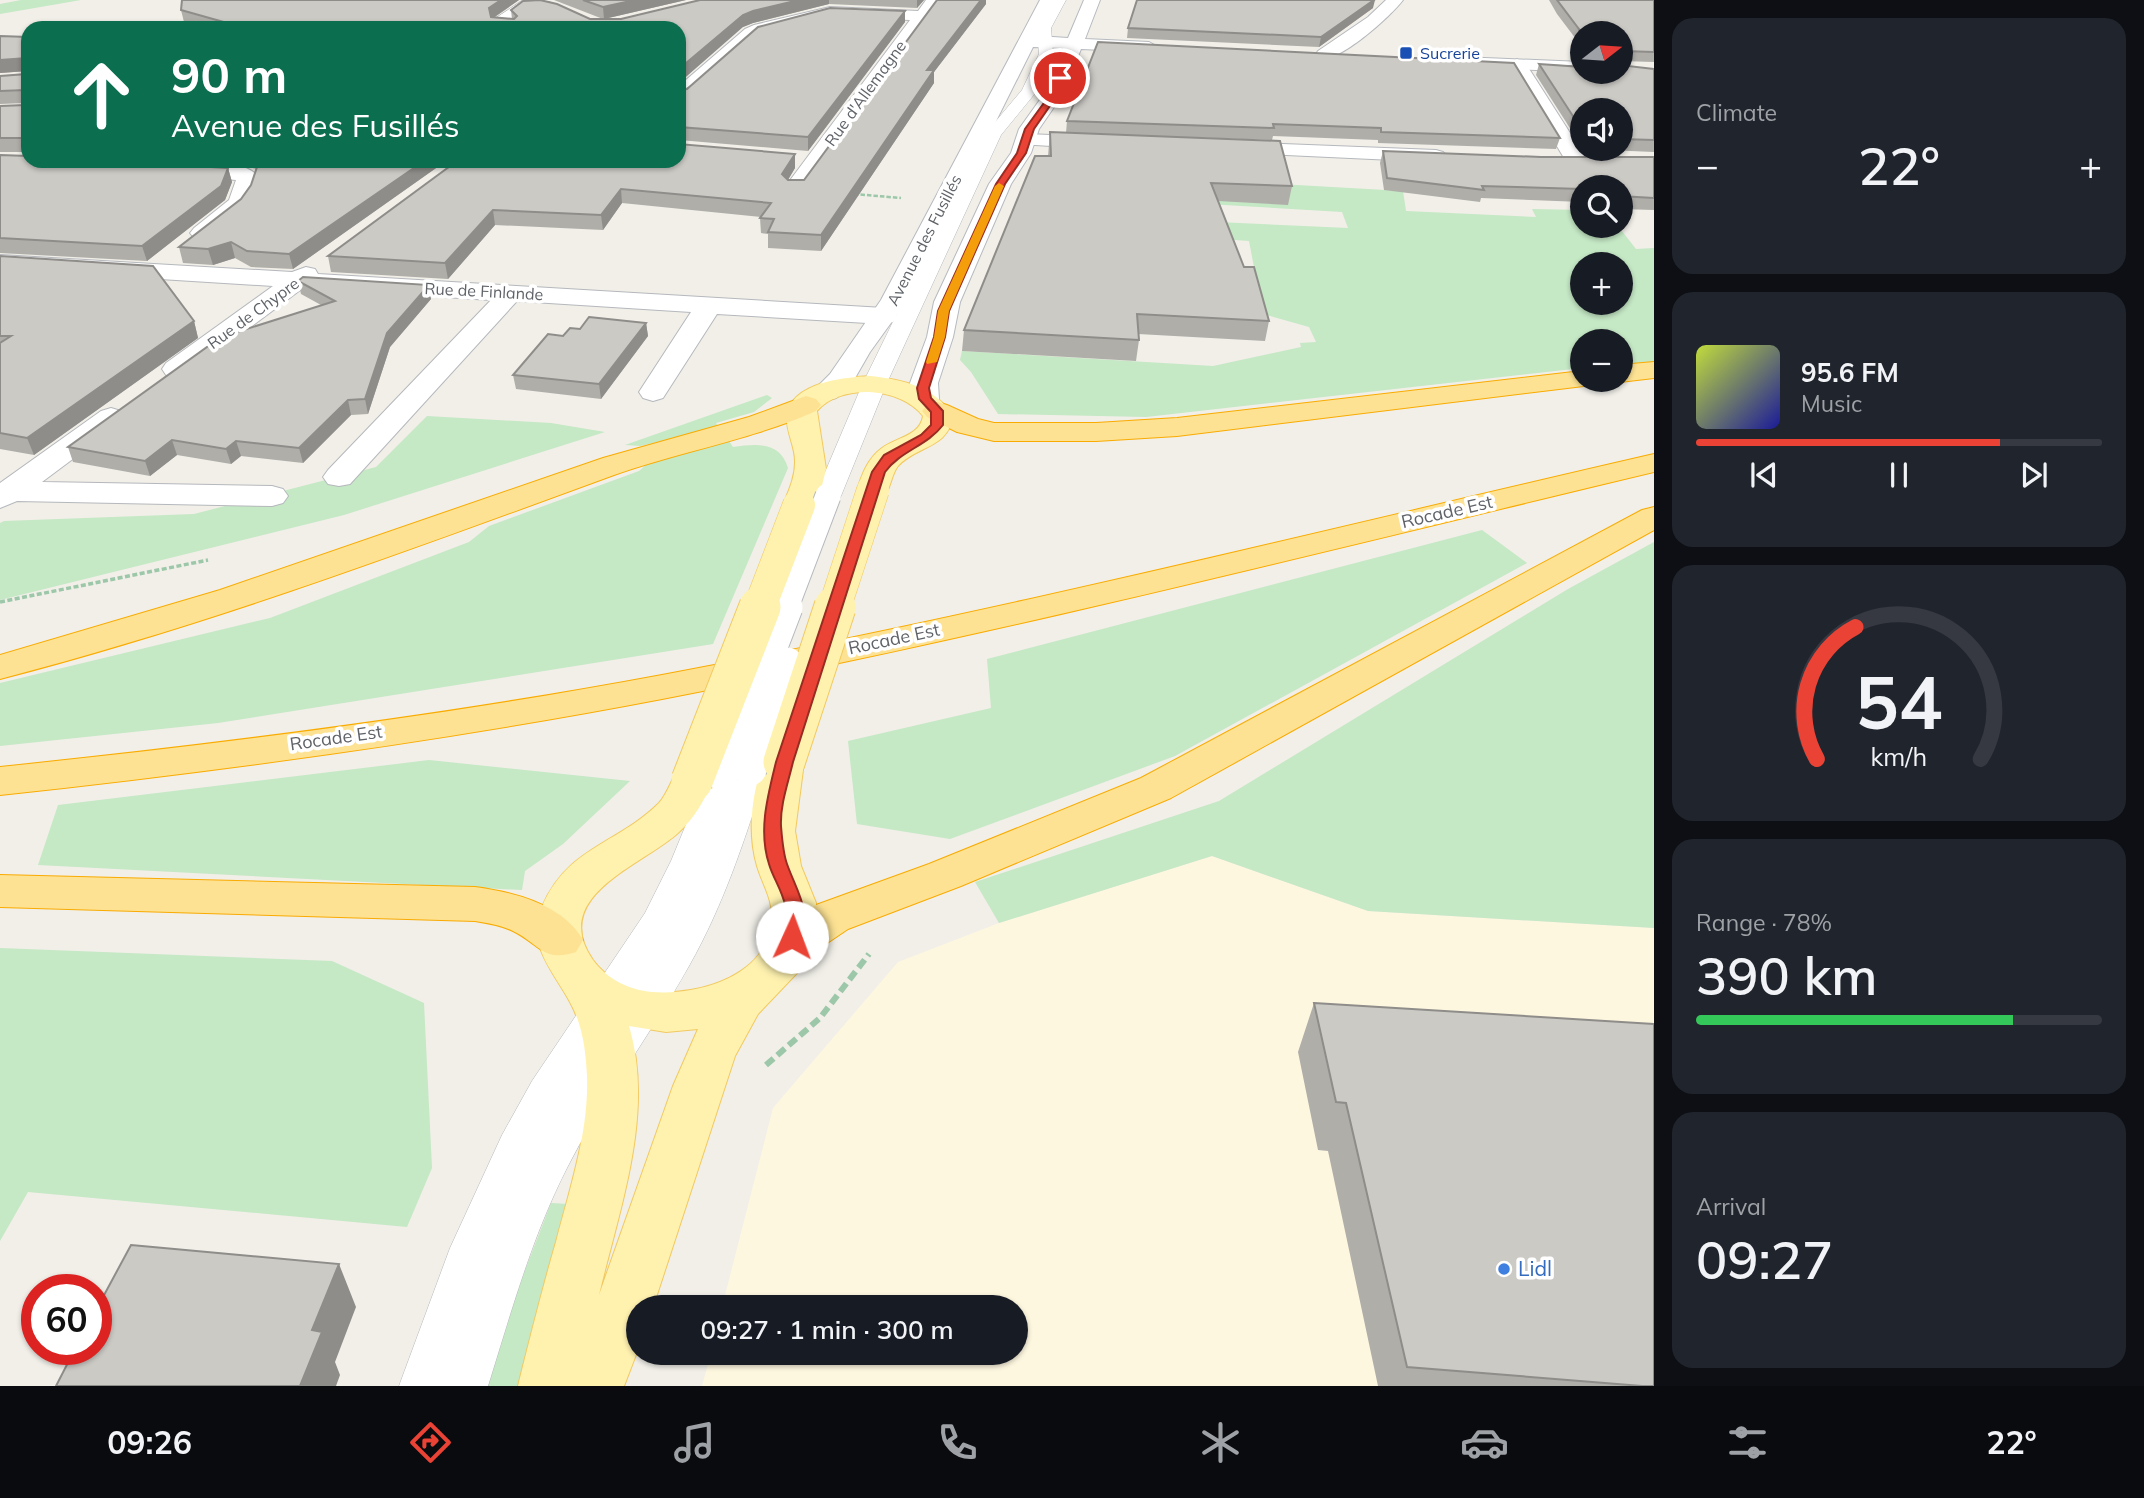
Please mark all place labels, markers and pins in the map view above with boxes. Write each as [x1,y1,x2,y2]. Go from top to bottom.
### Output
place label: Sucrerie [1420,43,1480,63]
marker: Sucrerie [1398,45,1414,61]
pin [1030,48,1090,108]
place label: Lidl [1518,1255,1552,1281]
marker: Lidl [1496,1261,1512,1277]

